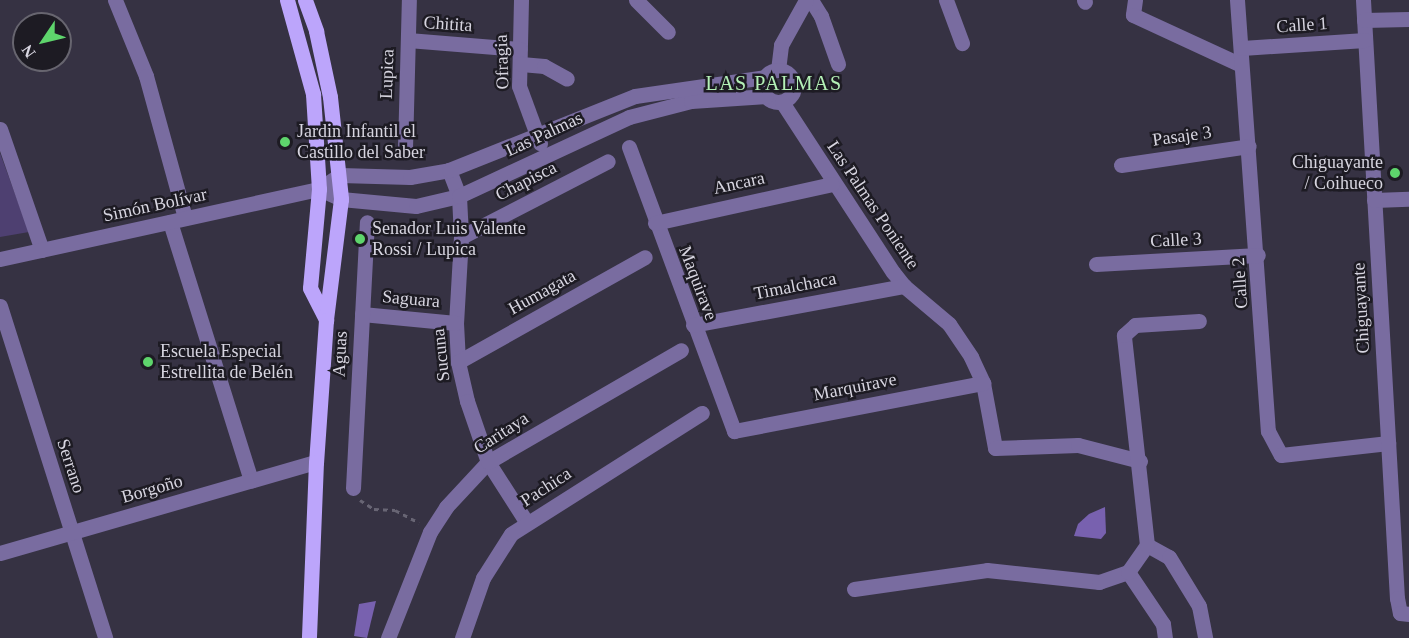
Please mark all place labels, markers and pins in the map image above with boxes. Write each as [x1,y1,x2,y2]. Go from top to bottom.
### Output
place label: Jardin Infantil el Castillo del Saber [297,121,425,164]
marker: Jardin Infantil el Castillo del Saber [278,135,292,149]
place label: Chiguayante / Coihueco [1292,152,1383,195]
marker: Chiguayante / Coihueco [1388,166,1402,180]
place label: Senador Luis Valente Rossi / Lupica [372,218,526,260]
marker: Senador Luis Valente Rossi / Lupica [353,232,367,246]
place label: Escuela Especial Estrellita de Belén [160,341,293,384]
marker: Escuela Especial Estrellita de Belén [141,355,155,369]

